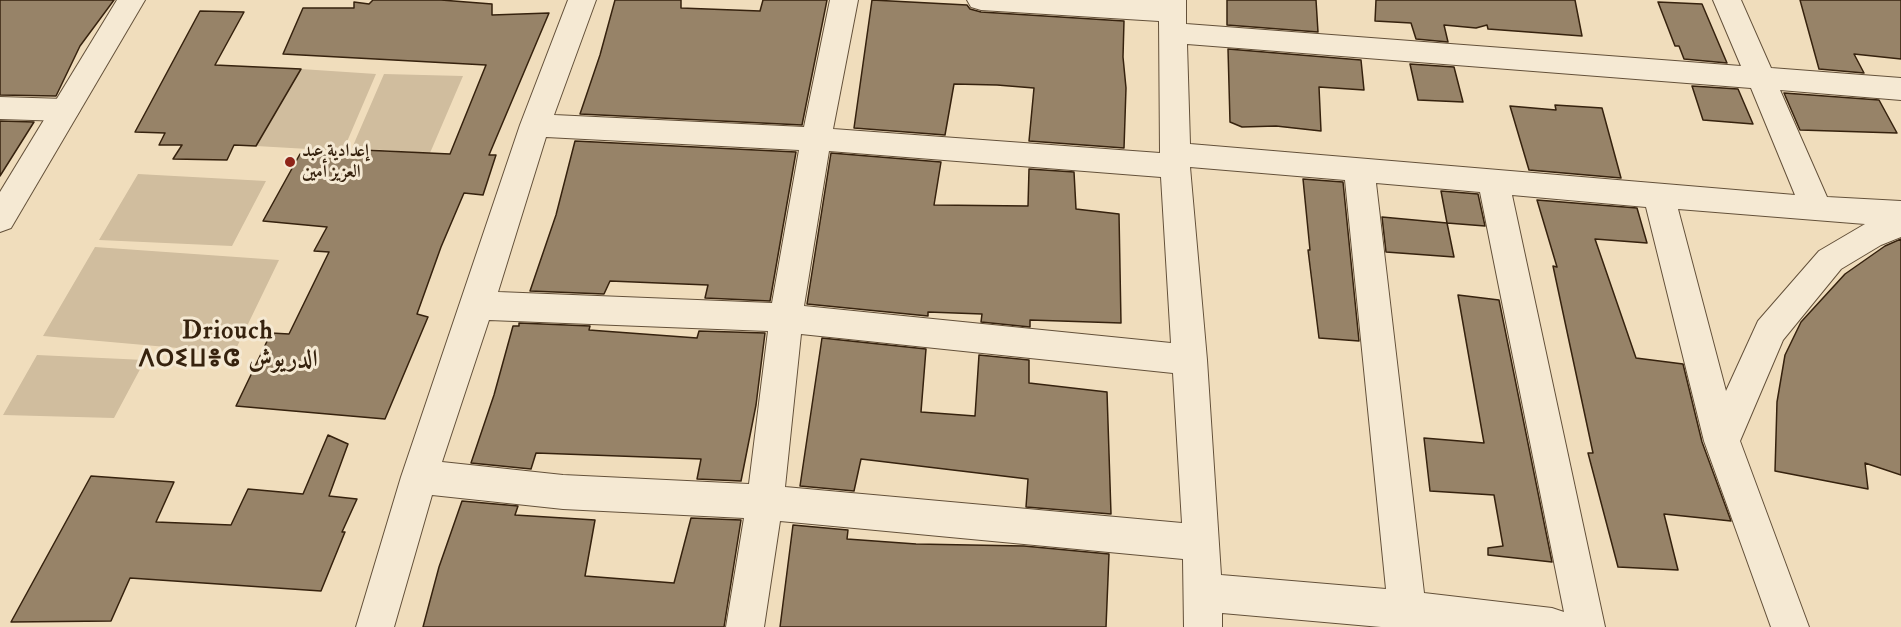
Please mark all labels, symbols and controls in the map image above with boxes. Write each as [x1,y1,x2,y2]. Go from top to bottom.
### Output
place label: إعدادية عبد العزيز أمين [302,141,369,184]
marker: إعدادية عبد العزيز أمين [283,155,297,169]
district label: Driouch ⴷⵔⵉⵡⴻⵛ الدريوش [144,319,312,375]

